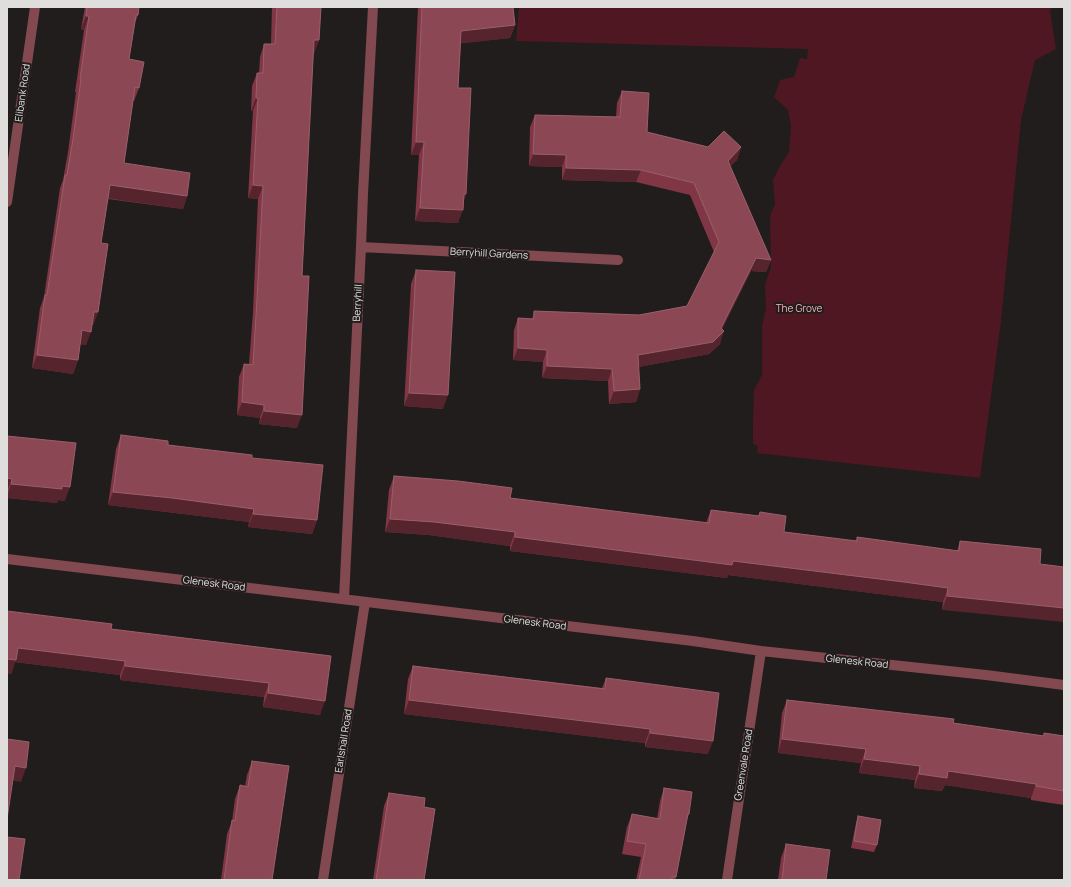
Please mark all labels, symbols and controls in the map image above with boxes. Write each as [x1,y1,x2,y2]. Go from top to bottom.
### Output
street label: Elibank Road [13,63,33,123]
street label: Berryhill Gardens [450,246,528,262]
street label: Berryhill [351,284,365,322]
park label: The Grove [776,303,822,315]
street label: Glenesk Road [182,574,246,594]
street label: Glenesk Road [503,613,567,633]
street label: Glenesk Road [825,653,889,671]
street label: Earlshall Road [333,708,355,774]
street label: Greenvale Road [732,728,756,802]

